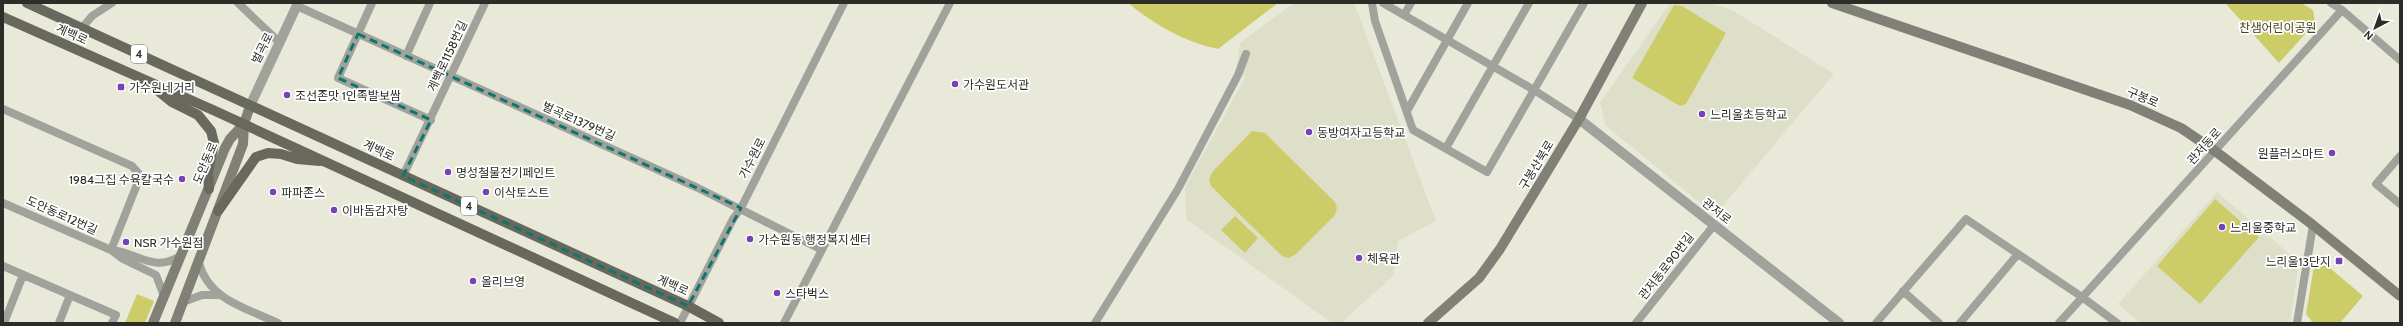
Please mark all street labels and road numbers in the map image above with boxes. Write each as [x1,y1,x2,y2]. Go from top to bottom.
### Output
street label: 계백로1158번길 [424,18,470,94]
street label: 계백로 [54,20,90,48]
street label: 벌곡로 [248,30,276,66]
road number: 4 [131,45,147,63]
street label: 구봉로 [2125,84,2161,110]
street label: 벌곡로1379번길 [540,98,618,144]
street label: 관저동로 [2184,125,2224,167]
street label: 가수원로 [735,135,769,181]
street label: 계백로 [361,136,397,164]
street label: 구봉산북로 [1515,137,1557,193]
street label: 도안동로 [189,140,221,186]
street label: 도안동로12번길 [24,193,100,237]
street label: 관저로 [1699,195,1735,227]
road number: 4 [461,197,477,215]
street label: 관저동로90번길 [1635,229,1697,303]
street label: 계백로 [655,271,691,299]

